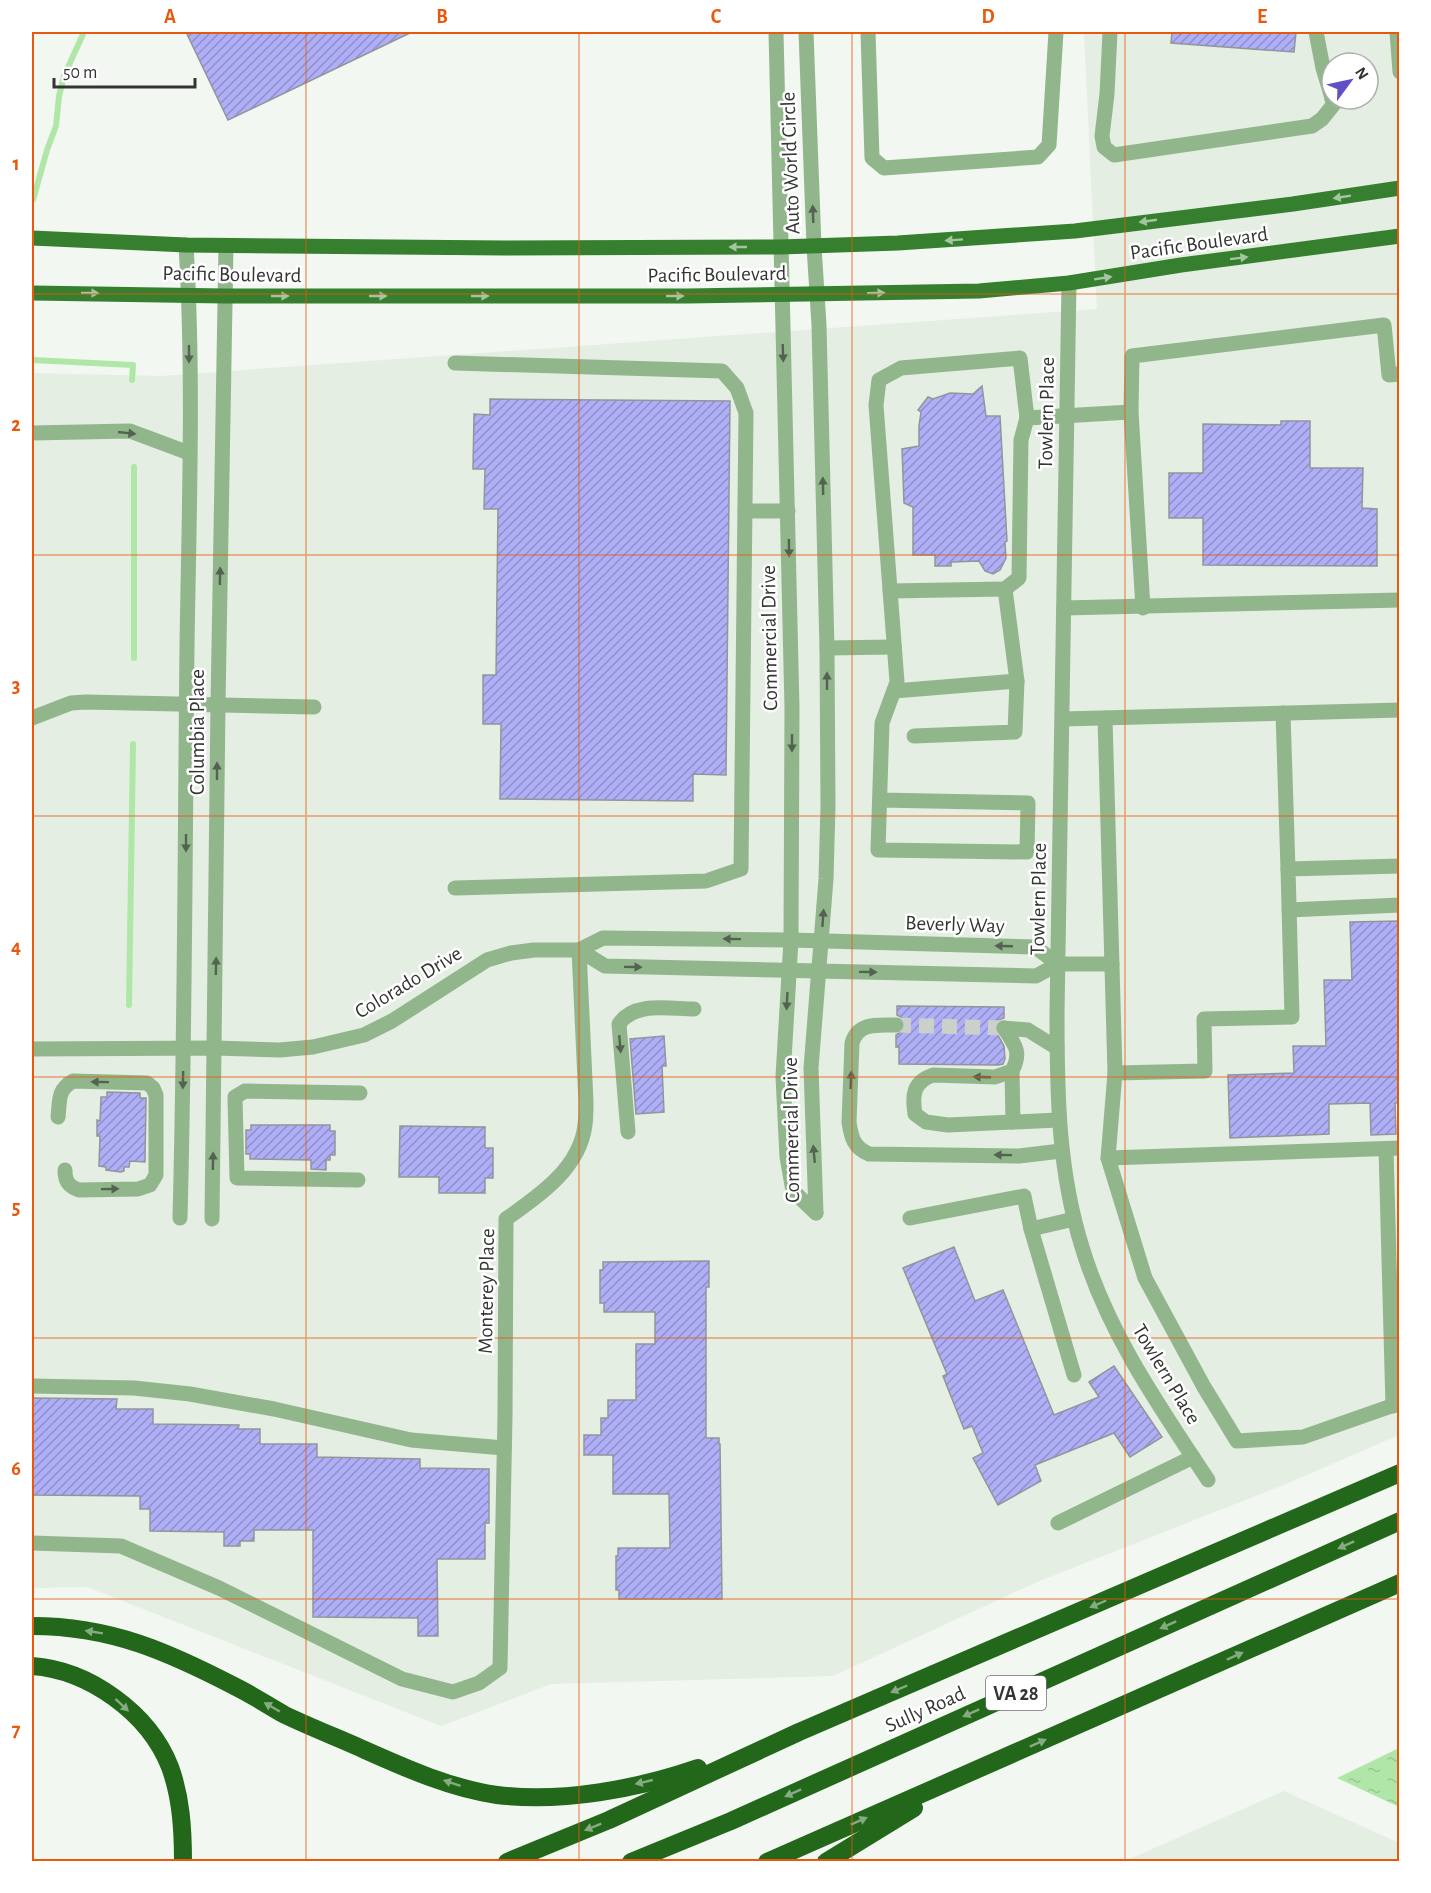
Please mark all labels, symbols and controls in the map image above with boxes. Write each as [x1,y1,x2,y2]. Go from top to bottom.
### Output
text: A [164,7,176,27]
text: B [436,7,448,27]
text: C [711,7,722,27]
text: D [981,7,995,27]
text: E [1257,7,1267,27]
scale bar [54,51,195,89]
north arrow [1320,51,1380,111]
text: 50 m [63,64,97,82]
text: N [1352,64,1371,82]
street label: Auto World Circle [778,91,803,235]
text: 1 [12,154,20,174]
one-way arrow [1332,192,1351,201]
one-way arrow [808,204,817,223]
one-way arrow [1139,217,1158,226]
street label: Pacific Boulevard [1129,223,1270,264]
one-way arrow [945,235,964,244]
one-way arrow [729,242,748,252]
one-way arrow [1230,253,1249,262]
street label: Pacific Boulevard [162,263,302,286]
street label: Pacific Boulevard [647,263,787,286]
one-way arrow [1094,273,1113,282]
one-way arrow [80,288,99,298]
one-way arrow [866,288,885,298]
one-way arrow [271,291,290,301]
one-way arrow [369,291,388,301]
one-way arrow [470,291,489,301]
one-way arrow [665,291,684,301]
one-way arrow [184,344,194,363]
one-way arrow [778,344,788,363]
street label: Towlern Place [1035,357,1058,469]
text: 2 [11,415,21,435]
one-way arrow [118,428,137,438]
one-way arrow [818,477,828,496]
one-way arrow [784,538,794,557]
street label: Commercial Drive [758,565,781,711]
one-way arrow [215,567,225,586]
street label: Columbia Place [187,669,208,795]
one-way arrow [822,672,832,691]
text: 3 [12,676,20,696]
one-way arrow [787,733,797,752]
one-way arrow [212,762,222,781]
one-way arrow [181,833,191,852]
street label: Towlern Place [1027,843,1050,955]
one-way arrow [819,909,828,928]
street label: Beverly Way [905,912,1005,937]
one-way arrow [723,934,742,944]
text: 4 [11,937,21,957]
street label: Colorado Drive [351,942,465,1023]
one-way arrow [995,942,1014,951]
one-way arrow [211,957,221,976]
one-way arrow [624,962,643,972]
one-way arrow [859,967,878,977]
one-way arrow [783,991,792,1010]
one-way arrow [615,1034,625,1053]
street label: Commercial Drive [780,1057,803,1203]
one-way arrow [179,1070,188,1089]
one-way arrow [846,1070,855,1089]
one-way arrow [973,1072,992,1081]
one-way arrow [90,1077,109,1087]
one-way arrow [809,1145,819,1164]
one-way arrow [993,1150,1012,1160]
one-way arrow [208,1152,218,1171]
one-way arrow [100,1184,119,1194]
text: 5 [12,1198,20,1218]
street label: Monterey Place [475,1228,498,1354]
street label: Towlern Place [1129,1321,1205,1428]
text: 6 [11,1459,21,1479]
one-way arrow [1337,1540,1355,1550]
one-way arrow [1088,1599,1106,1609]
one-way arrow [1160,1620,1177,1629]
one-way arrow [84,1627,103,1636]
one-way arrow [1227,1651,1244,1660]
road number: VA 28 [986,1676,1046,1710]
street label: Sully Road [882,1682,968,1736]
one-way arrow [890,1685,908,1695]
one-way arrow [115,1698,130,1712]
one-way arrow [263,1702,280,1712]
one-way arrow [962,1709,980,1719]
text: 7 [12,1720,21,1740]
one-way arrow [1029,1738,1046,1747]
one-way arrow [442,1778,460,1788]
one-way arrow [634,1778,653,1788]
one-way arrow [784,1788,802,1798]
one-way arrow [851,1816,869,1826]
one-way arrow [584,1822,602,1832]

